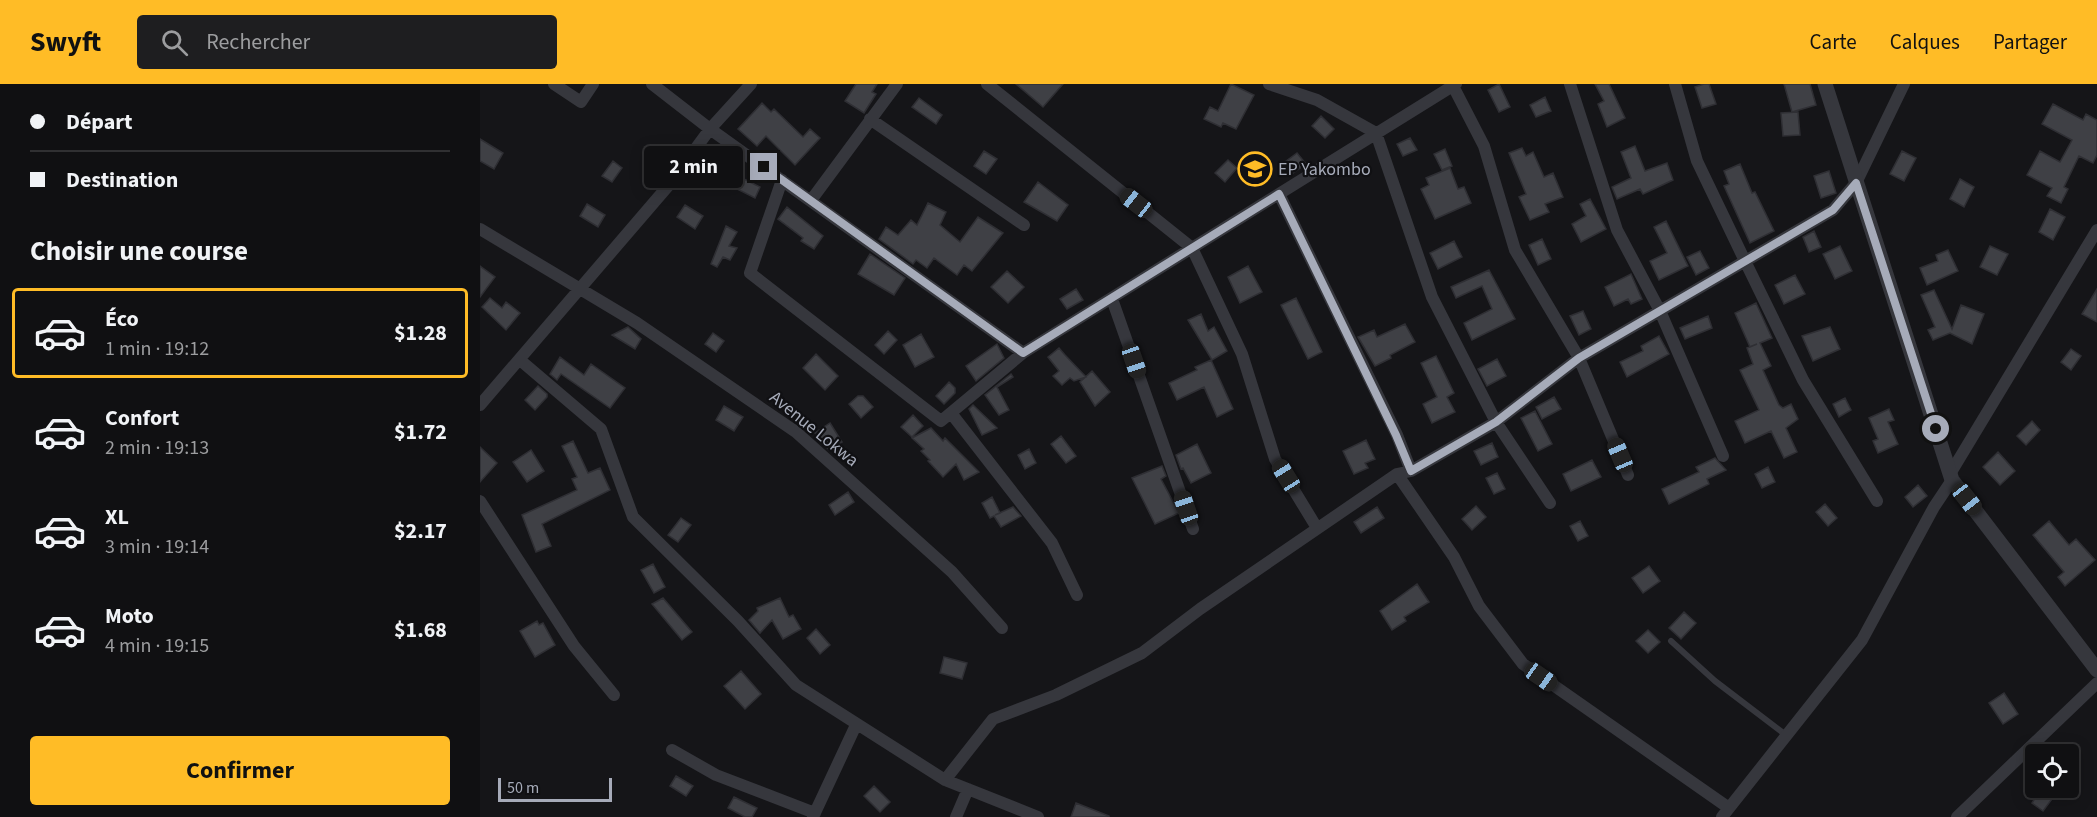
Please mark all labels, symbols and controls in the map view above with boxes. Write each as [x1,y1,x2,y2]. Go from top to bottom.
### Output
search box [137,15,557,69]
text: Swyft [30,22,101,62]
icon: search [158,26,191,59]
text: Rechercher [206,26,310,58]
text: Carte [1810,27,1857,57]
text: Calques [1890,27,1960,57]
text: Partager [1993,27,2067,57]
text: Départ [66,106,133,138]
callout: 2 min [644,146,743,188]
school or university icon: EP Yakombo [1237,151,1273,187]
text: 2 min [669,153,718,181]
route end [750,153,777,180]
place label: EP Yakombo [1278,157,1371,182]
text: Destination [66,164,178,196]
car [1116,185,1156,221]
text: Choisir une course [30,232,248,271]
text: Éco [105,303,139,335]
icon: car [33,306,87,360]
text: $1.28 [394,317,447,349]
text: 1 min · 19:12 [105,335,209,363]
car [1120,341,1148,381]
street label: Avenue Lokwa [764,385,864,473]
text: Confort [105,402,179,434]
icon: car [33,405,87,459]
route start [1922,415,1949,442]
text: $1.72 [394,416,447,448]
text: 2 min · 19:13 [105,434,209,462]
car [1605,435,1635,475]
car [1269,456,1303,496]
car [1949,479,1985,519]
car [1172,488,1200,528]
text: XL [105,501,129,533]
icon: car [33,504,87,558]
text: $2.17 [394,515,447,547]
text: 3 min · 19:14 [105,533,209,561]
text: Moto [105,600,154,632]
icon: car [33,603,87,657]
text: $1.68 [394,614,447,646]
text: 4 min · 19:15 [105,632,209,660]
car [1521,659,1561,695]
button: Confirmer [30,736,450,805]
map controls [2025,744,2079,798]
button: locate [2025,744,2079,798]
scale bar [498,775,612,802]
text: 50 m [507,777,539,799]

